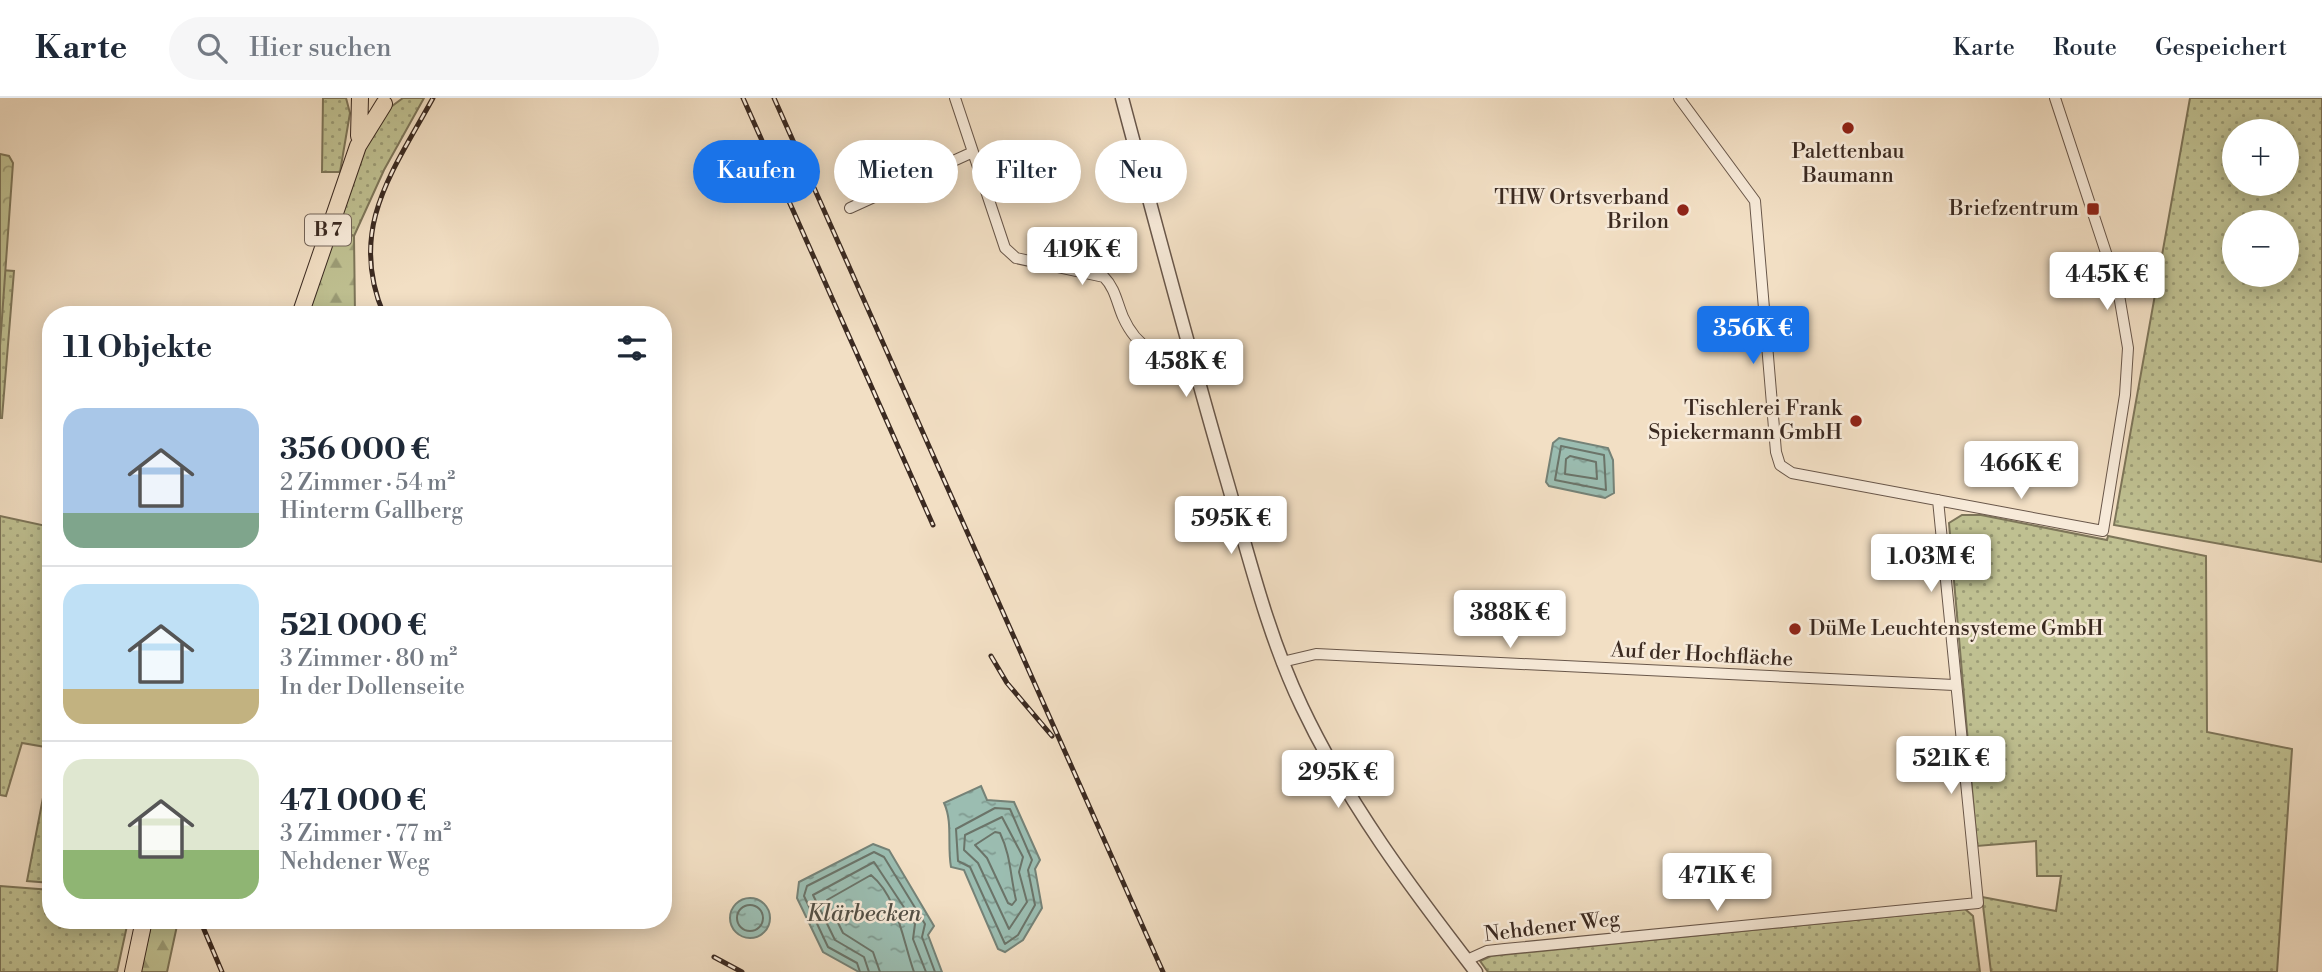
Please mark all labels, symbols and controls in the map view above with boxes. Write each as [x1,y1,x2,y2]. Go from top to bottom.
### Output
search box [169,17,659,80]
text: Karte [35,28,127,69]
icon: search [193,29,231,67]
text: Hier suchen [249,32,392,64]
text: Karte [1953,33,2015,63]
text: Route [2053,33,2117,63]
text: Gespeichert [2155,33,2287,63]
map controls [2222,119,2299,287]
button: + [2222,119,2299,196]
marker: Palettenbau Baumann [1840,120,1856,136]
place label: Palettenbau Baumann [1791,139,1905,189]
chip: Kaufen [693,140,820,203]
chip: Mieten [834,140,958,203]
chip: Filter [972,140,1081,203]
chip: Neu [1095,140,1187,203]
place label: THW Ortsverband Brilon [1494,185,1669,235]
place label: Briefzentrum [1948,196,2079,222]
marker: Briefzentrum [2085,201,2101,217]
marker: THW Ortsverband Brilon [1675,202,1691,218]
button: − [2222,210,2299,287]
road number: B 7 [305,214,351,246]
pin: 419K € [1025,228,1139,287]
text: 419K € [1043,236,1121,264]
pin: 445K € [2050,252,2164,312]
text: 445K € [2066,261,2148,289]
pin: 356K € [1696,306,1810,366]
text: 356K € [1713,315,1793,343]
text: 11 Objekte [63,329,212,367]
icon: filters [613,329,651,367]
pin: 458K € [1129,340,1243,399]
text: 458K € [1145,348,1227,376]
place label: Tischlerei Frank Spiekermann GmbH [1648,396,1843,446]
marker: Tischlerei Frank Spiekermann GmbH [1848,413,1864,429]
text: 356 000 € [280,431,430,469]
icon: home [119,436,203,520]
pin: 466K € [1964,442,2078,501]
text: 466K € [1980,450,2062,478]
text: 2 Zimmer · 54 m² [280,469,455,497]
pin: 595K € [1174,496,1288,556]
text: Hinterm Gallberg [280,497,463,525]
text: 595K € [1191,505,1271,533]
pin: 1.03M € [1866,534,1996,594]
text: 1.03M € [1887,543,1975,571]
pin: 388K € [1453,590,1567,650]
text: 388K € [1470,599,1550,627]
text: 521 000 € [280,607,427,645]
icon: home [119,612,203,696]
place label: DüMe Leuchtensysteme GmbH [1809,616,2104,642]
marker: DüMe Leuchtensysteme GmbH [1787,621,1803,637]
street label: Auf der Hochfläche [1609,637,1794,673]
text: 3 Zimmer · 80 m² [280,645,457,673]
text: In der Dollenseite [280,673,465,701]
pin: 521K € [1894,736,2008,796]
text: 521K € [1912,745,1990,773]
pin: 295K € [1281,750,1395,810]
text: 295K € [1298,759,1378,787]
text: 471 000 € [280,782,426,820]
icon: home [119,787,203,871]
text: 3 Zimmer · 77 m² [280,820,451,848]
text: Nehdener Weg [280,848,430,876]
pin: 471K € [1660,854,1774,913]
text: 471K € [1679,862,1755,890]
water label: Klärbecken [807,900,923,928]
street label: Nehdener Weg [1483,906,1622,948]

